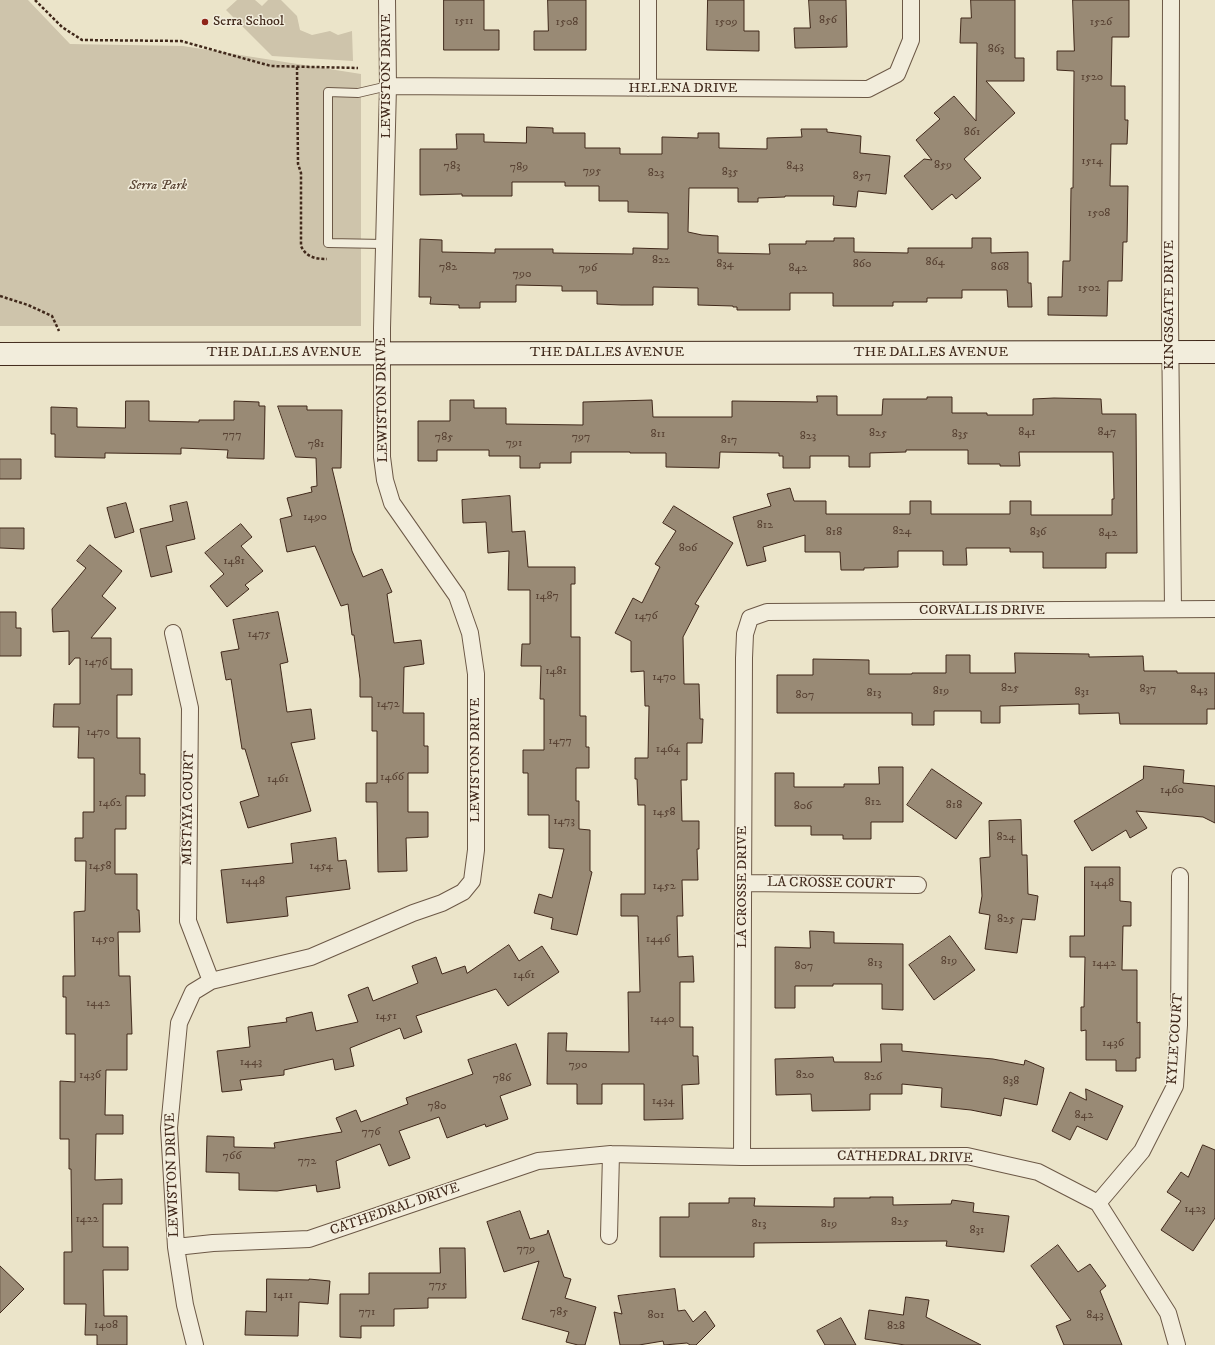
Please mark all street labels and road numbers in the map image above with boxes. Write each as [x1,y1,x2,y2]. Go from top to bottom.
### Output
street label: LEWISTON DRIVE [379,14,395,138]
street label: HELENA DRIVE [629,81,737,97]
street label: KINGSGATE DRIVE [1162,240,1178,370]
street label: LEWISTON DRIVE [374,337,392,463]
street label: THE DALLES AVENUE [207,345,361,361]
street label: THE DALLES AVENUE [530,345,684,361]
street label: THE DALLES AVENUE [854,345,1008,361]
street label: CORVALLIS DRIVE [919,603,1045,619]
street label: LEWISTON DRIVE [468,698,484,822]
street label: MISTAYA COURT [180,750,198,866]
street label: LA CROSSE DRIVE [735,826,751,948]
street label: LA CROSSE COURT [767,874,895,894]
street label: KYLE COURT [1164,993,1188,1085]
street label: LEWISTON DRIVE [162,1112,184,1238]
street label: CATHEDRAL DRIVE [837,1148,973,1168]
street label: CATHEDRAL DRIVE [328,1180,462,1240]

